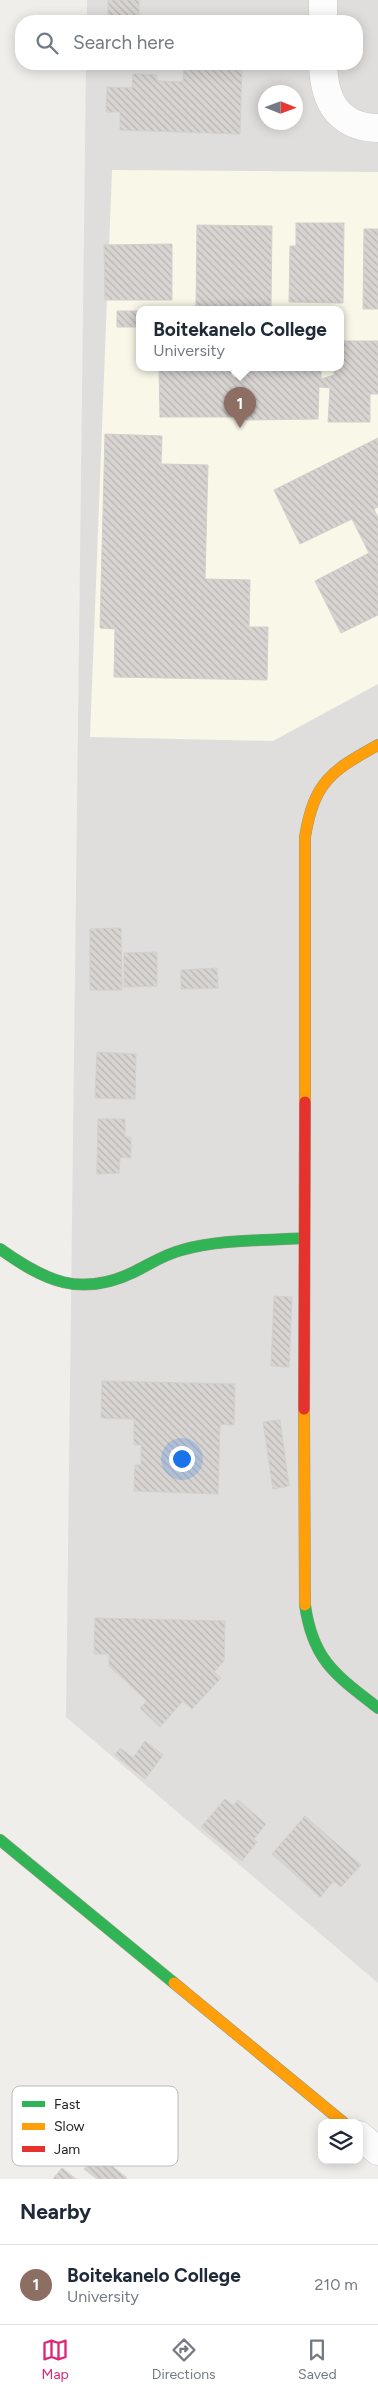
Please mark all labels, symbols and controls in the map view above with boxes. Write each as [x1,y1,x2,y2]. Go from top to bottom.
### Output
search box [15,15,363,70]
icon: search [33,29,61,57]
text: Search here [73,31,175,54]
north arrow [258,85,303,130]
popup [136,306,344,371]
text: Boitekanelo College [153,318,327,341]
text: University [153,341,225,360]
pin: 1 [224,387,256,428]
your location [169,1446,195,1472]
legend [12,2086,178,2166]
text: Fast [54,2096,80,2113]
text: Slow [54,2118,85,2135]
map controls [318,2119,363,2164]
button: layers [318,2119,363,2164]
text: Jam [54,2141,80,2158]
text: Nearby [20,2199,91,2224]
text: Boitekanelo College [67,2264,241,2287]
text: 1 [33,2275,39,2294]
text: 210 m [315,2275,358,2294]
text: University [67,2287,139,2306]
tab: Map [41,2336,69,2383]
tab: Directions [152,2336,216,2383]
tab: Saved [298,2336,337,2383]

